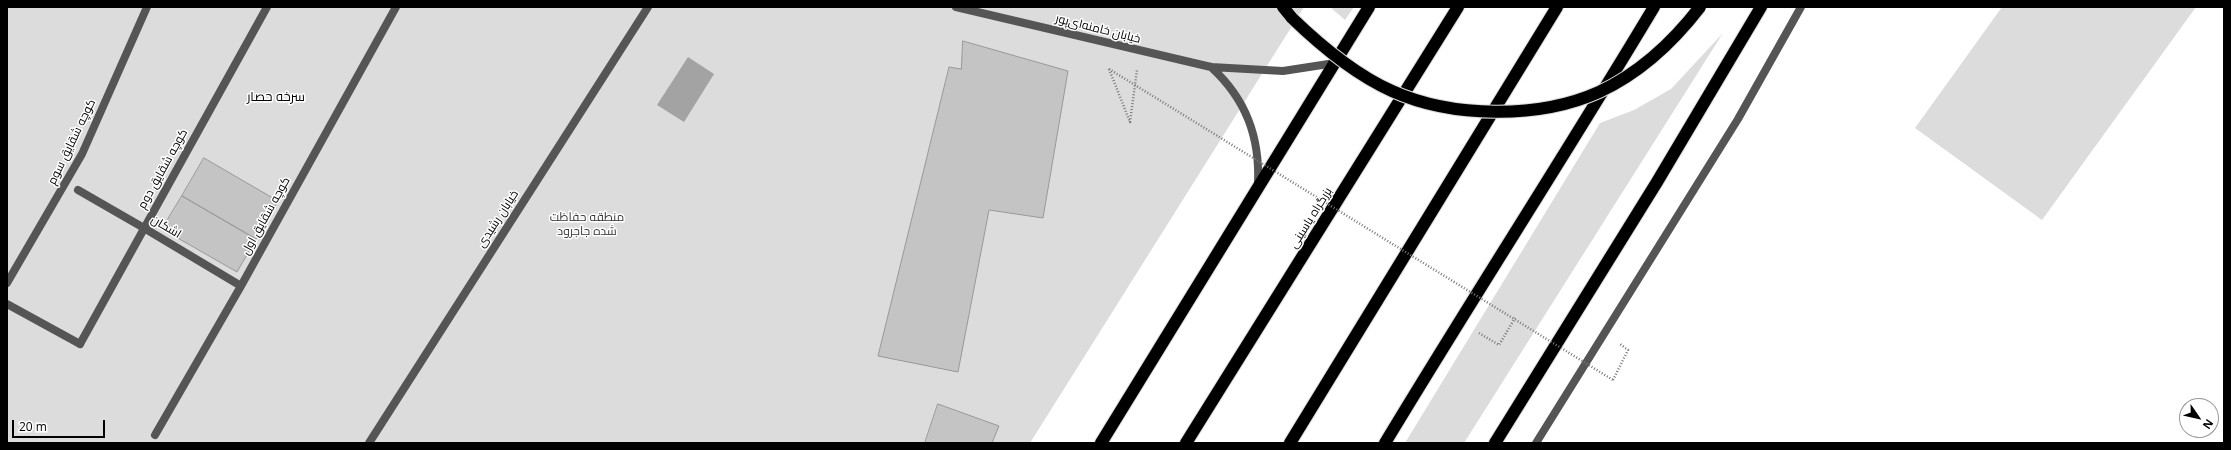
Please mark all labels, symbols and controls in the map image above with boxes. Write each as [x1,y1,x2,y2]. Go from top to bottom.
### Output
street label: خیابان خامنه‌ای‌پور [1054,11,1142,47]
district label: سرخه حصار [247,89,305,105]
street label: کوچه شقایق سوم [45,97,99,187]
street label: کوچه شقایق دوم [135,127,191,211]
street label: کوچه شقایق اول [239,174,293,258]
street label: بزرگراه یاسینی [1287,185,1335,251]
street label: خیابان رشیدی [474,188,522,250]
park label: منطقه حفاظت شده جاجرود [550,211,624,239]
street label: اشکان [148,212,184,242]
north arrow [2179,398,2219,438]
scale bar [14,412,107,438]
text: N [2200,417,2217,432]
text: 20 m [19,418,47,435]

